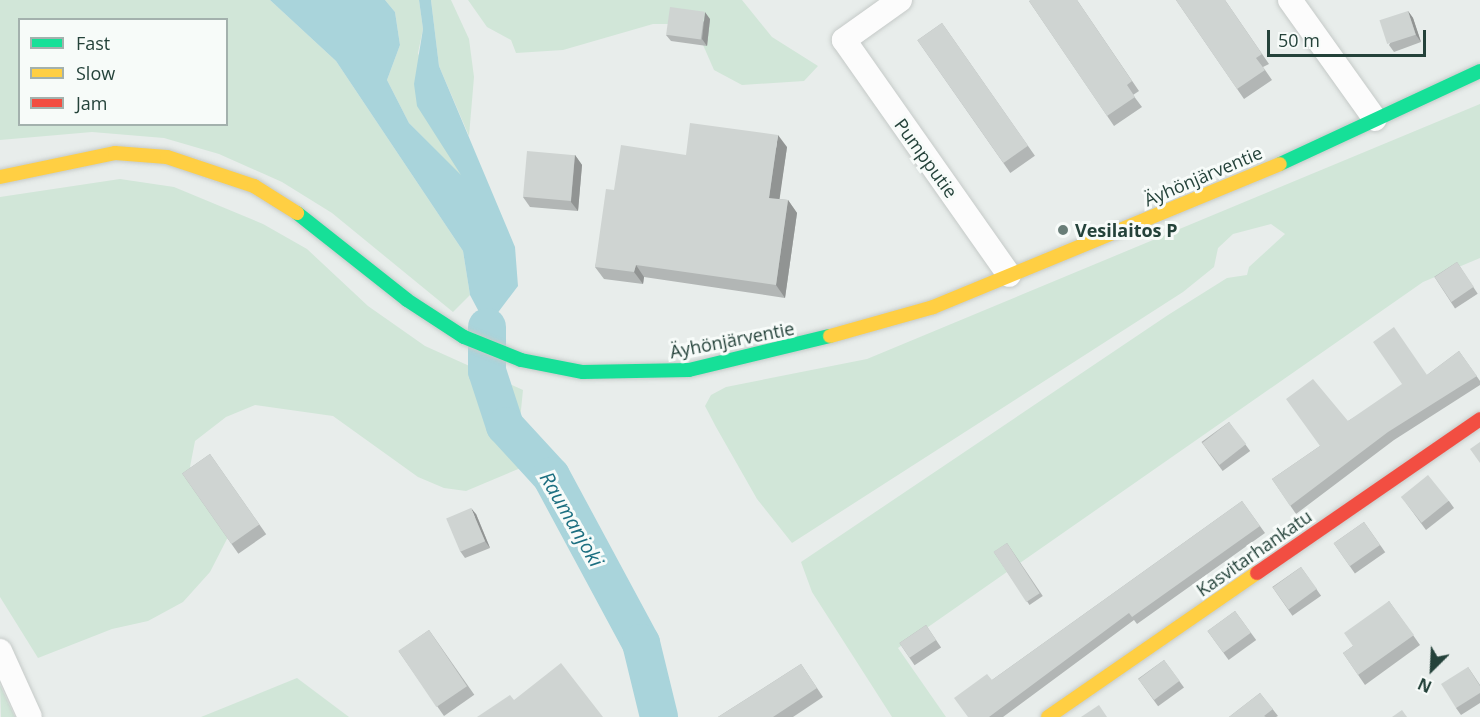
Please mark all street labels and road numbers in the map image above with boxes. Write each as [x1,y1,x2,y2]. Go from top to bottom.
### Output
street label: Pumpputie [890,114,962,202]
street label: Äyhönjärventie [1141,141,1265,211]
street label: Äyhönjärventie [668,317,796,363]
street label: Kasvitarhankatu [1192,505,1316,601]

